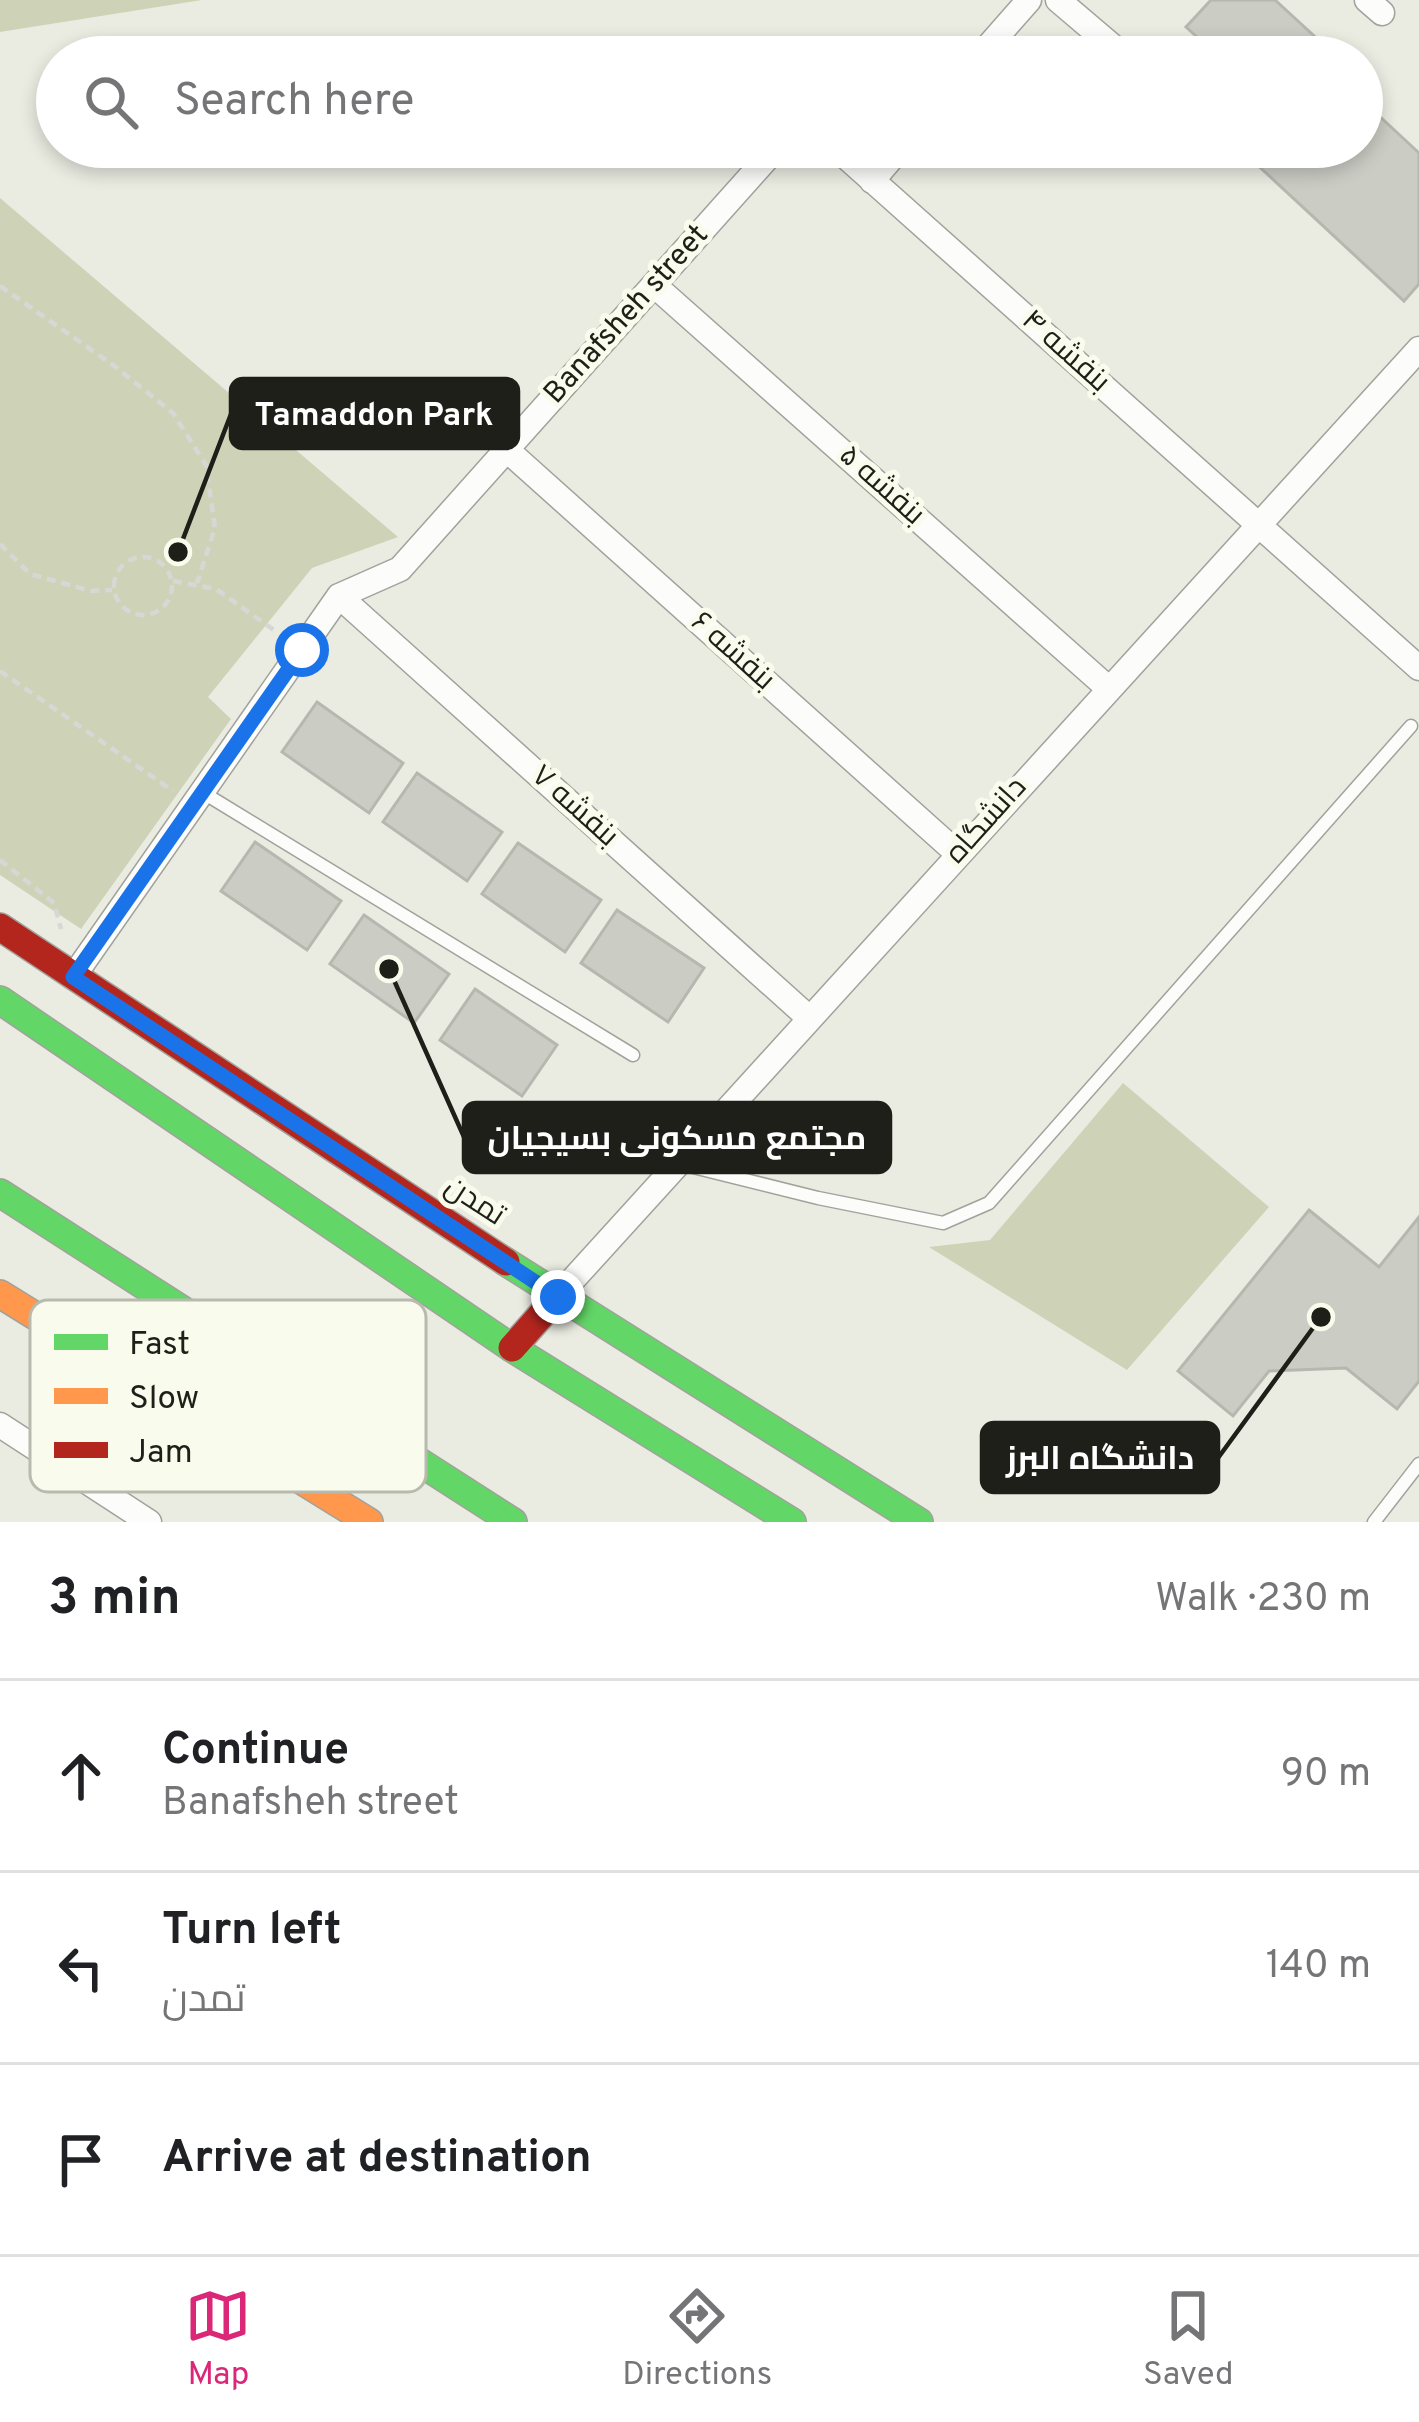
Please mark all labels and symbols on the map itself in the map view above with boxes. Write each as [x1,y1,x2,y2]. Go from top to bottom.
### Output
street label: Banafsheh street [537,218,717,412]
street label: بنفشه ۴ [1013,303,1117,401]
callout: Tamaddon Park [231,379,518,448]
text: Tamaddon Park [255,396,493,438]
street label: بنفشه ۵ [831,438,931,534]
street label: بنفشه ۶ [682,605,782,699]
route start [275,623,329,677]
street label: بنفشه ۷ [523,758,625,856]
street label: دانشگاه [938,770,1036,872]
callout: مجتمع مسکونی بسیجیان [464,1103,890,1172]
text: مجتمع مسکونی بسیجیان [488,1120,866,1162]
street label: تمدن [437,1169,511,1235]
route end [531,1270,585,1324]
legend [30,1300,426,1492]
text: Fast [129,1325,190,1367]
text: Slow [129,1379,199,1421]
callout: دانشگاه البرز [982,1423,1218,1492]
text: Jam [129,1433,193,1475]
text: دانشگاه البرز [1005,1440,1194,1482]

